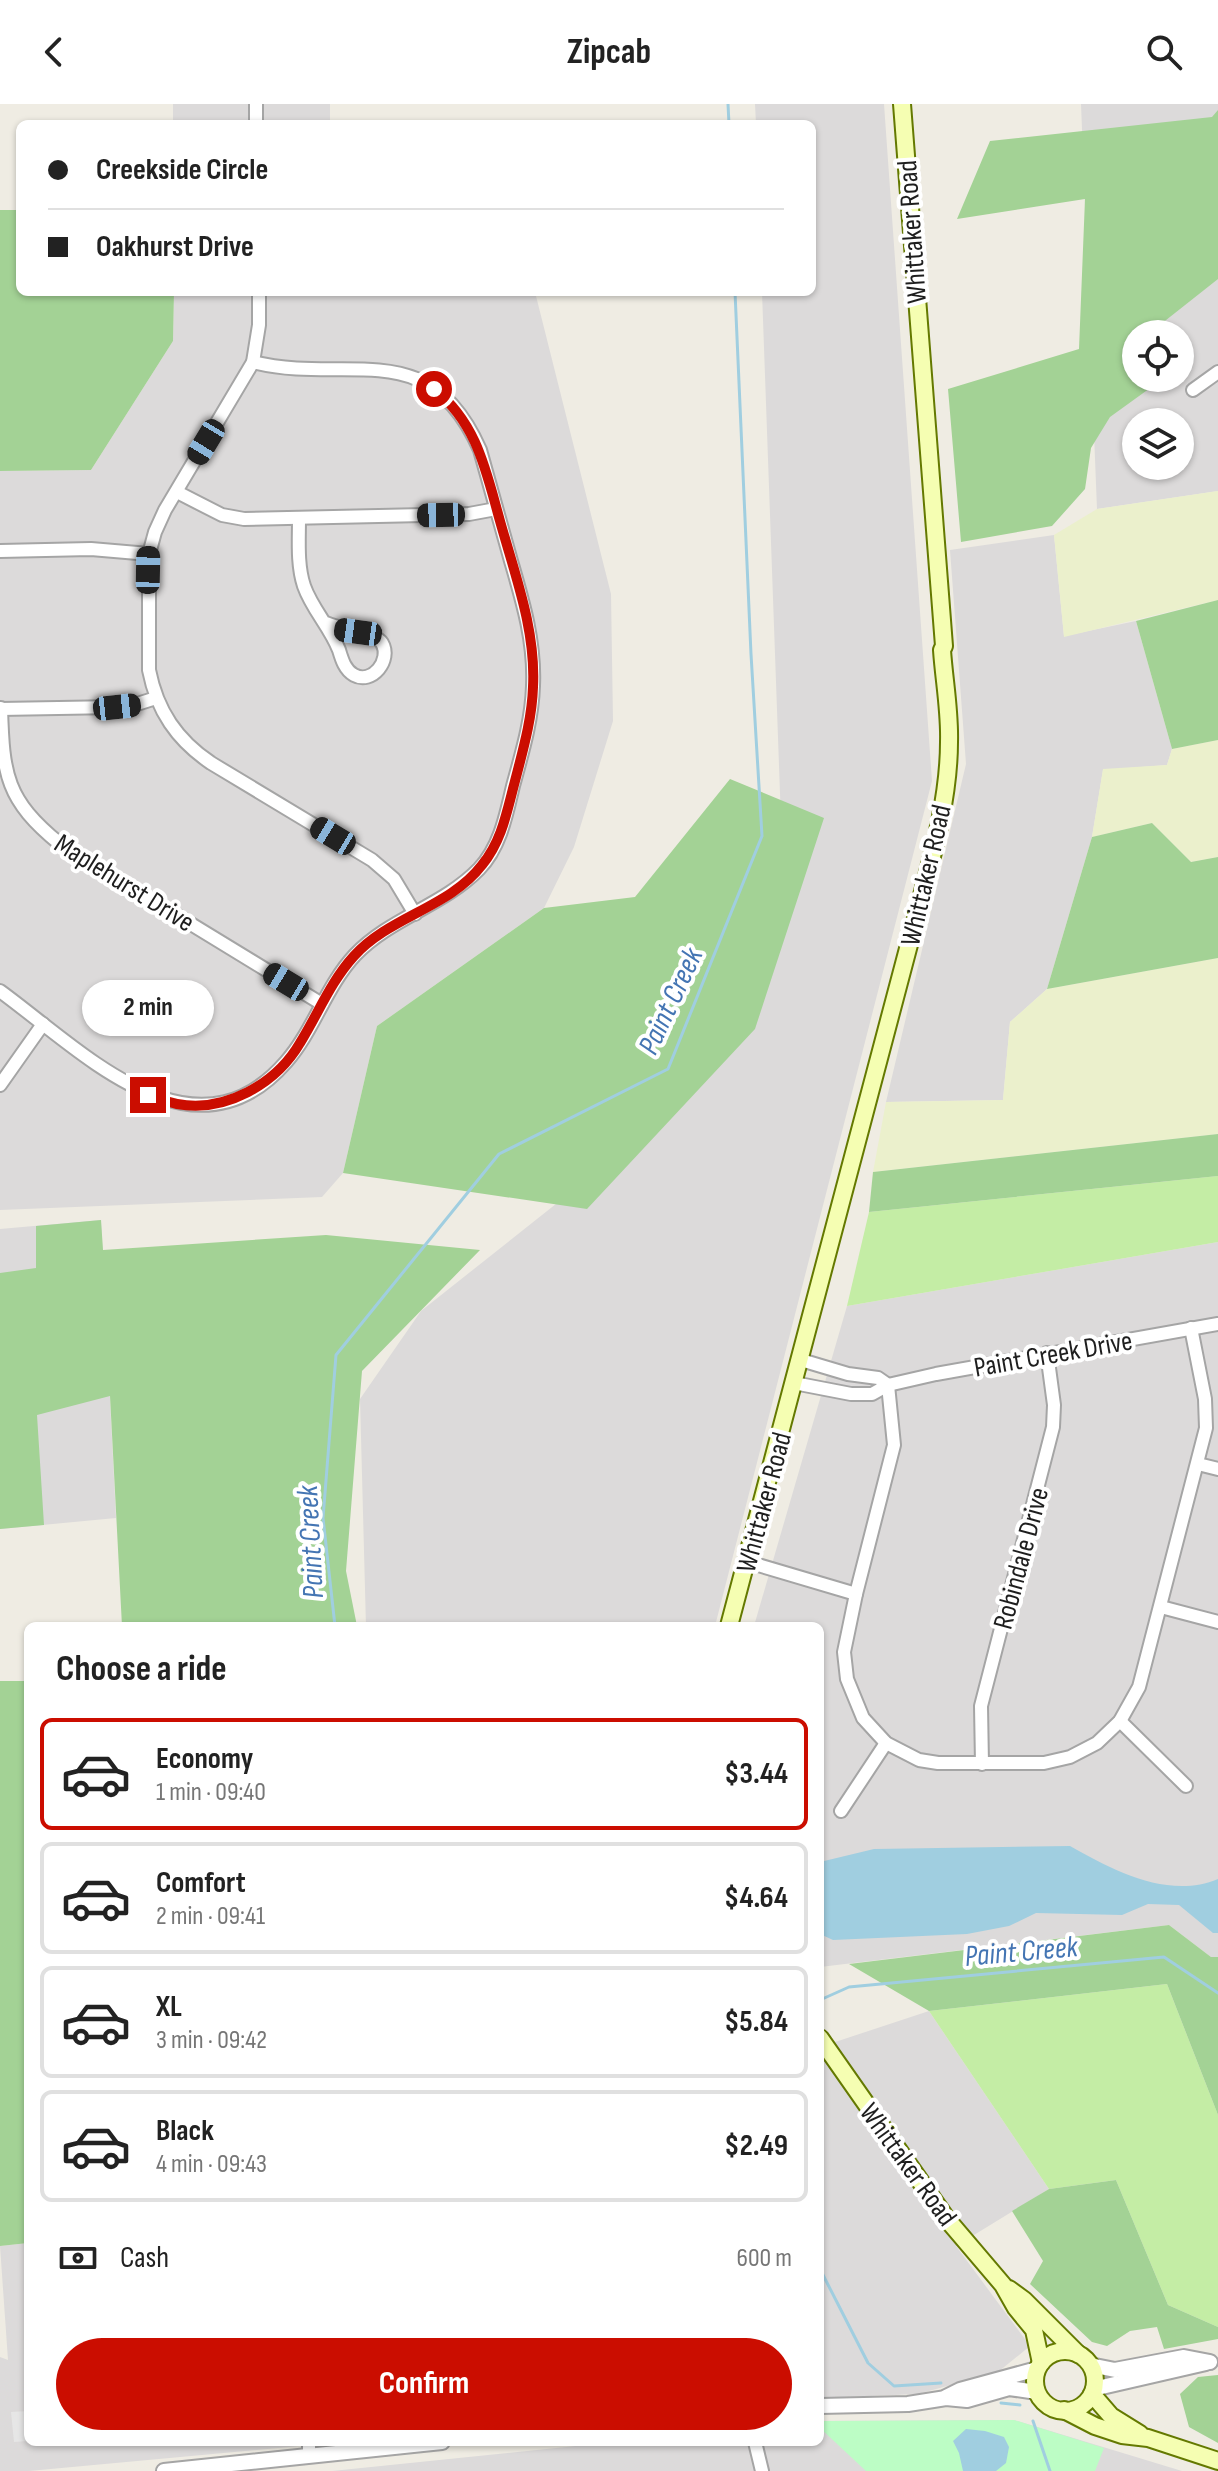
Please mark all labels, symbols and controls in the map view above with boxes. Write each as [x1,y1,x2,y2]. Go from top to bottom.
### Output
icon: back [32,30,76,74]
icon: search [1142,30,1186,74]
text: Zipcab [567,31,651,74]
text: Creekside Circle [96,152,268,188]
street label: Whittaker Road [891,159,934,305]
text: Oakhurst Drive [96,229,254,265]
map controls [1122,320,1194,480]
button: locate [1122,320,1194,392]
route start [416,371,452,407]
button: layers [1122,408,1194,480]
car [183,415,229,469]
car [417,503,465,527]
car [136,546,160,594]
car [333,617,383,647]
car [92,693,142,721]
street label: Whittaker Road [894,802,959,949]
car [306,813,360,859]
street label: Maplehurst Drive [48,827,200,939]
water label: Paint Creek [631,942,711,1060]
car [259,959,313,1005]
callout: 2 min [82,979,214,1035]
text: 2 min [123,992,173,1023]
route end [130,1077,166,1113]
street label: Paint Creek Drive [972,1324,1135,1385]
street label: Whittaker Road [730,1429,799,1576]
water label: Paint Creek [290,1484,332,1599]
street label: Robindale Drive [987,1484,1056,1633]
text: Choose a ride [56,1648,227,1691]
icon: car [60,1738,132,1810]
text: Economy [156,1741,253,1777]
text: $3.44 [724,1756,788,1792]
text: 1 min · 09:40 [156,1777,266,1808]
icon: car [60,1862,132,1934]
text: Comfort [156,1865,246,1901]
text: $4.64 [724,1880,788,1916]
text: 2 min · 09:41 [156,1901,265,1932]
water label: Paint Creek [963,1929,1080,1975]
icon: car [60,1986,132,2058]
text: XL [156,1989,182,2025]
text: $5.84 [724,2004,788,2040]
text: 3 min · 09:42 [156,2025,267,2056]
street label: Whittaker Road [852,2097,963,2233]
icon: car [60,2110,132,2182]
text: Black [156,2113,214,2149]
text: $2.49 [724,2128,788,2164]
text: 4 min · 09:43 [156,2149,267,2180]
icon: cash [56,2236,100,2280]
text: Cash [120,2240,169,2276]
text: 600 m [737,2243,792,2274]
button: Confirm [56,2338,792,2430]

